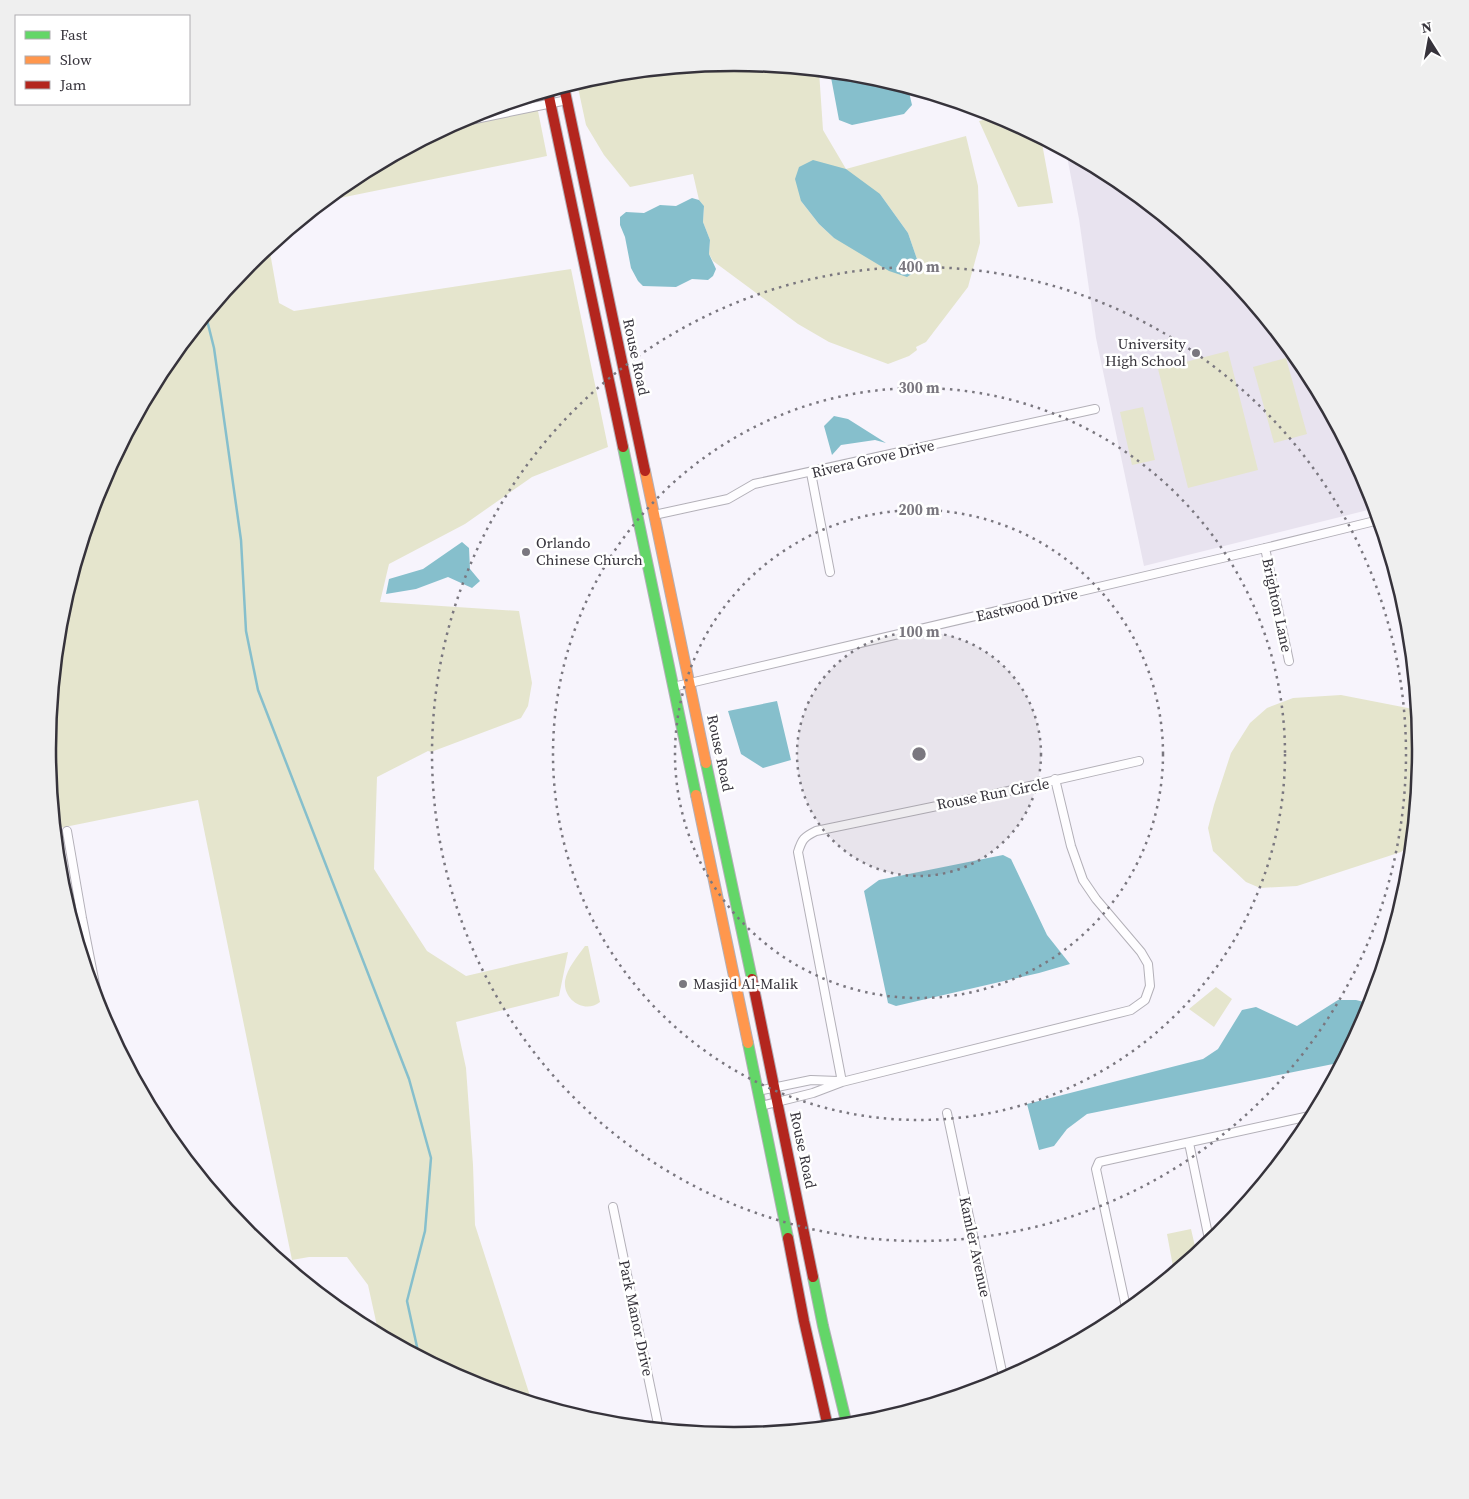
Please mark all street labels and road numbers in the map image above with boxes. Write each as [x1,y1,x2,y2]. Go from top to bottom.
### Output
street label: Rouse Road [618,317,655,398]
street label: Rivera Grove Drive [809,434,937,483]
street label: Brighton Lane [1257,556,1298,654]
street label: Eastwood Drive [974,583,1080,626]
street label: Rouse Road [702,713,739,794]
street label: Rouse Run Circle [935,772,1051,815]
street label: Rouse Road [785,1110,822,1191]
street label: Kamler Avenue [955,1195,996,1299]
street label: Park Manor Drive [614,1258,659,1378]

